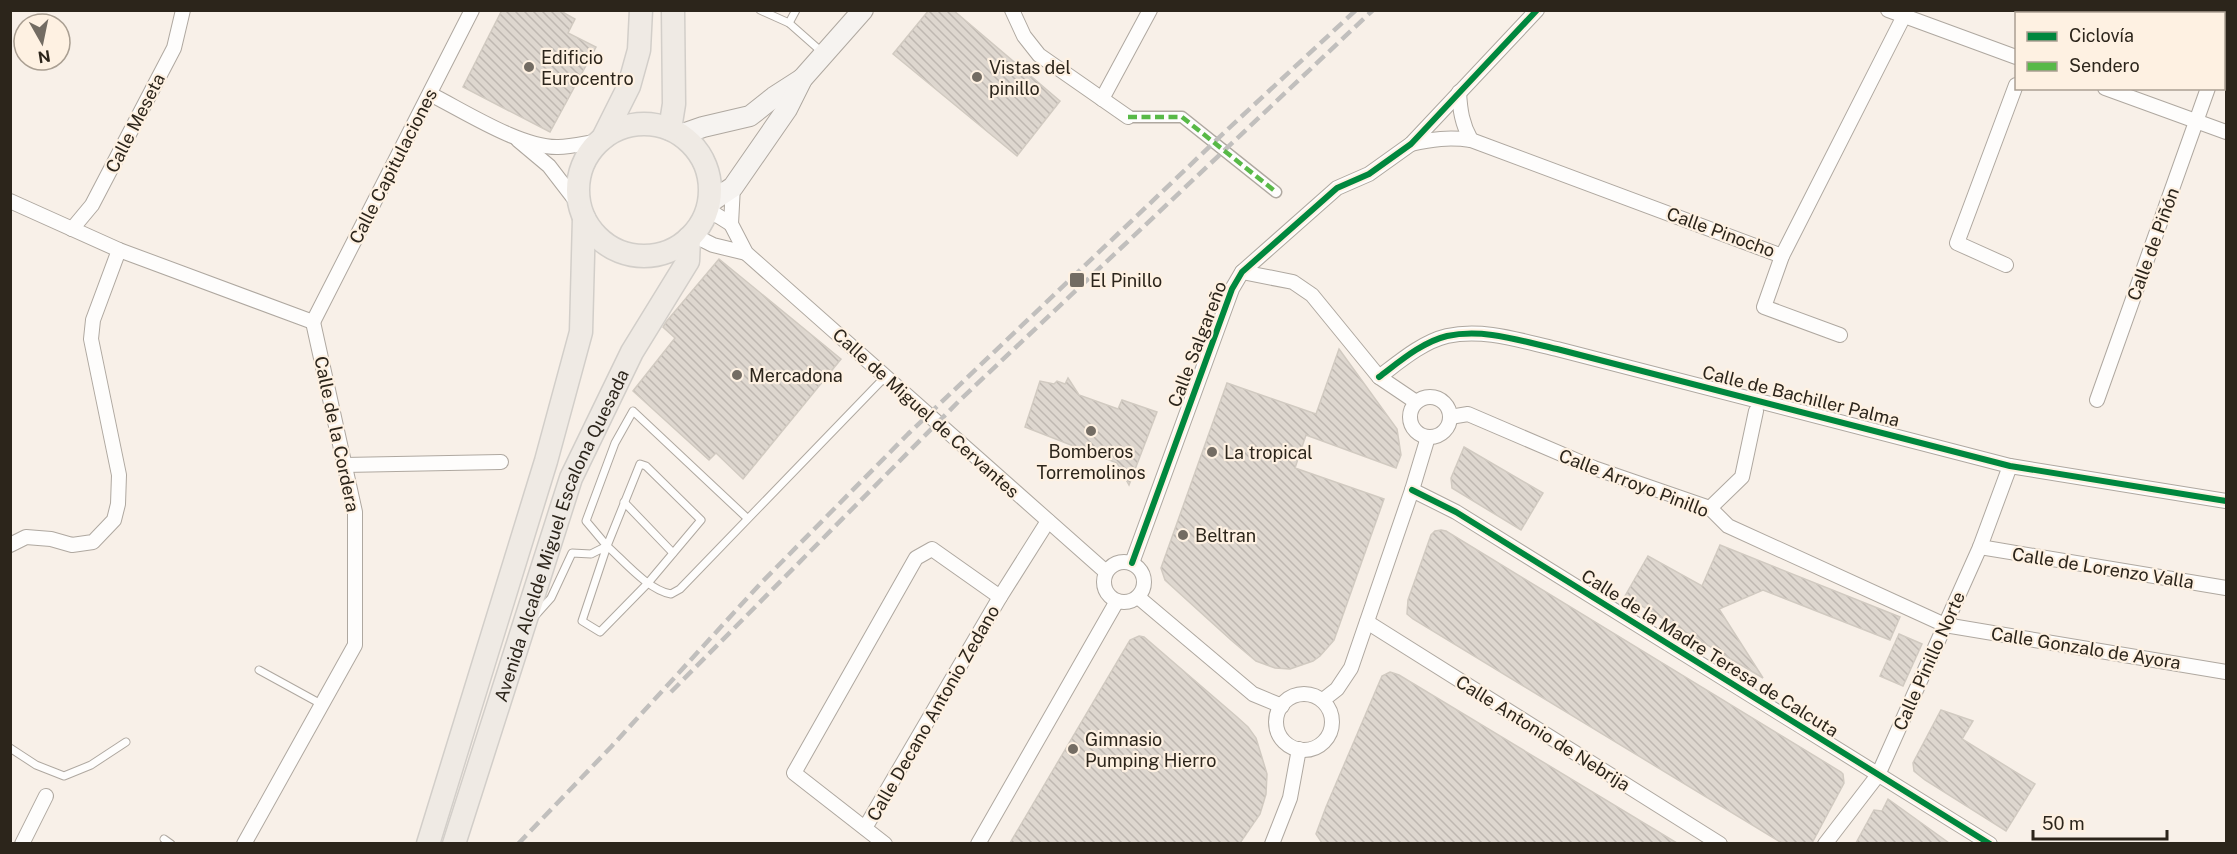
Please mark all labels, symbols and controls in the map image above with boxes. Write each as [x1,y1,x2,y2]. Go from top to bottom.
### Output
north arrow [12,12,72,72]
legend [2015,12,2225,90]
text: Ciclovía [2069,25,2134,46]
text: N [37,46,52,67]
place label: Edificio Eurocentro [541,47,634,89]
text: Sendero [2069,55,2140,76]
place label: Vistas del pinillo [989,57,1071,99]
marker: Edificio Eurocentro [522,60,536,74]
street label: Calle Meseta [101,70,169,176]
marker: Vistas del pinillo [970,70,984,84]
street label: Calle Capitulaciones [345,85,441,247]
street label: Calle de Piñón [2123,185,2183,303]
street label: Calle Pinocho [1664,203,1778,261]
place label: El Pinillo [1090,270,1162,291]
marker: El Pinillo [1068,271,1086,289]
street label: Calle Salgareño [1163,278,1231,410]
street label: Calle de Miguel de Cervantes [829,324,1023,502]
street label: Calle de la Cordera [310,354,364,514]
street label: Calle de Bachiller Palma [1700,361,1902,431]
place label: Mercadona [749,365,843,386]
street label: Avenida Alcalde Miguel Escalona Quesada [490,366,633,704]
marker: Mercadona [730,368,744,382]
marker: Bomberos Torremolinos [1084,424,1098,438]
place label: Bomberos Torremolinos [1036,441,1146,483]
place label: La tropical [1224,442,1313,463]
marker: La tropical [1205,445,1219,459]
street label: Calle Arroyo Pinillo [1556,445,1712,521]
place label: Beltran [1195,525,1256,546]
marker: Beltran [1176,528,1190,542]
street label: Calle de Lorenzo Valla [2011,543,2195,593]
street label: Calle de la Madre Teresa de Calcuta [1578,565,1842,741]
street label: Calle Pinillo Norte [1889,588,1969,734]
street label: Calle Decano Antonio Zedano [862,601,1004,825]
street label: Calle Gonzalo de Ayora [1990,623,2182,673]
street label: Calle Antonio de Nebrija [1452,671,1634,795]
place label: Gimnasio Pumping Hierro [1085,729,1216,771]
marker: Gimnasio Pumping Hierro [1066,742,1080,756]
scale bar [2033,803,2166,841]
text: 50 m [2042,813,2085,834]

